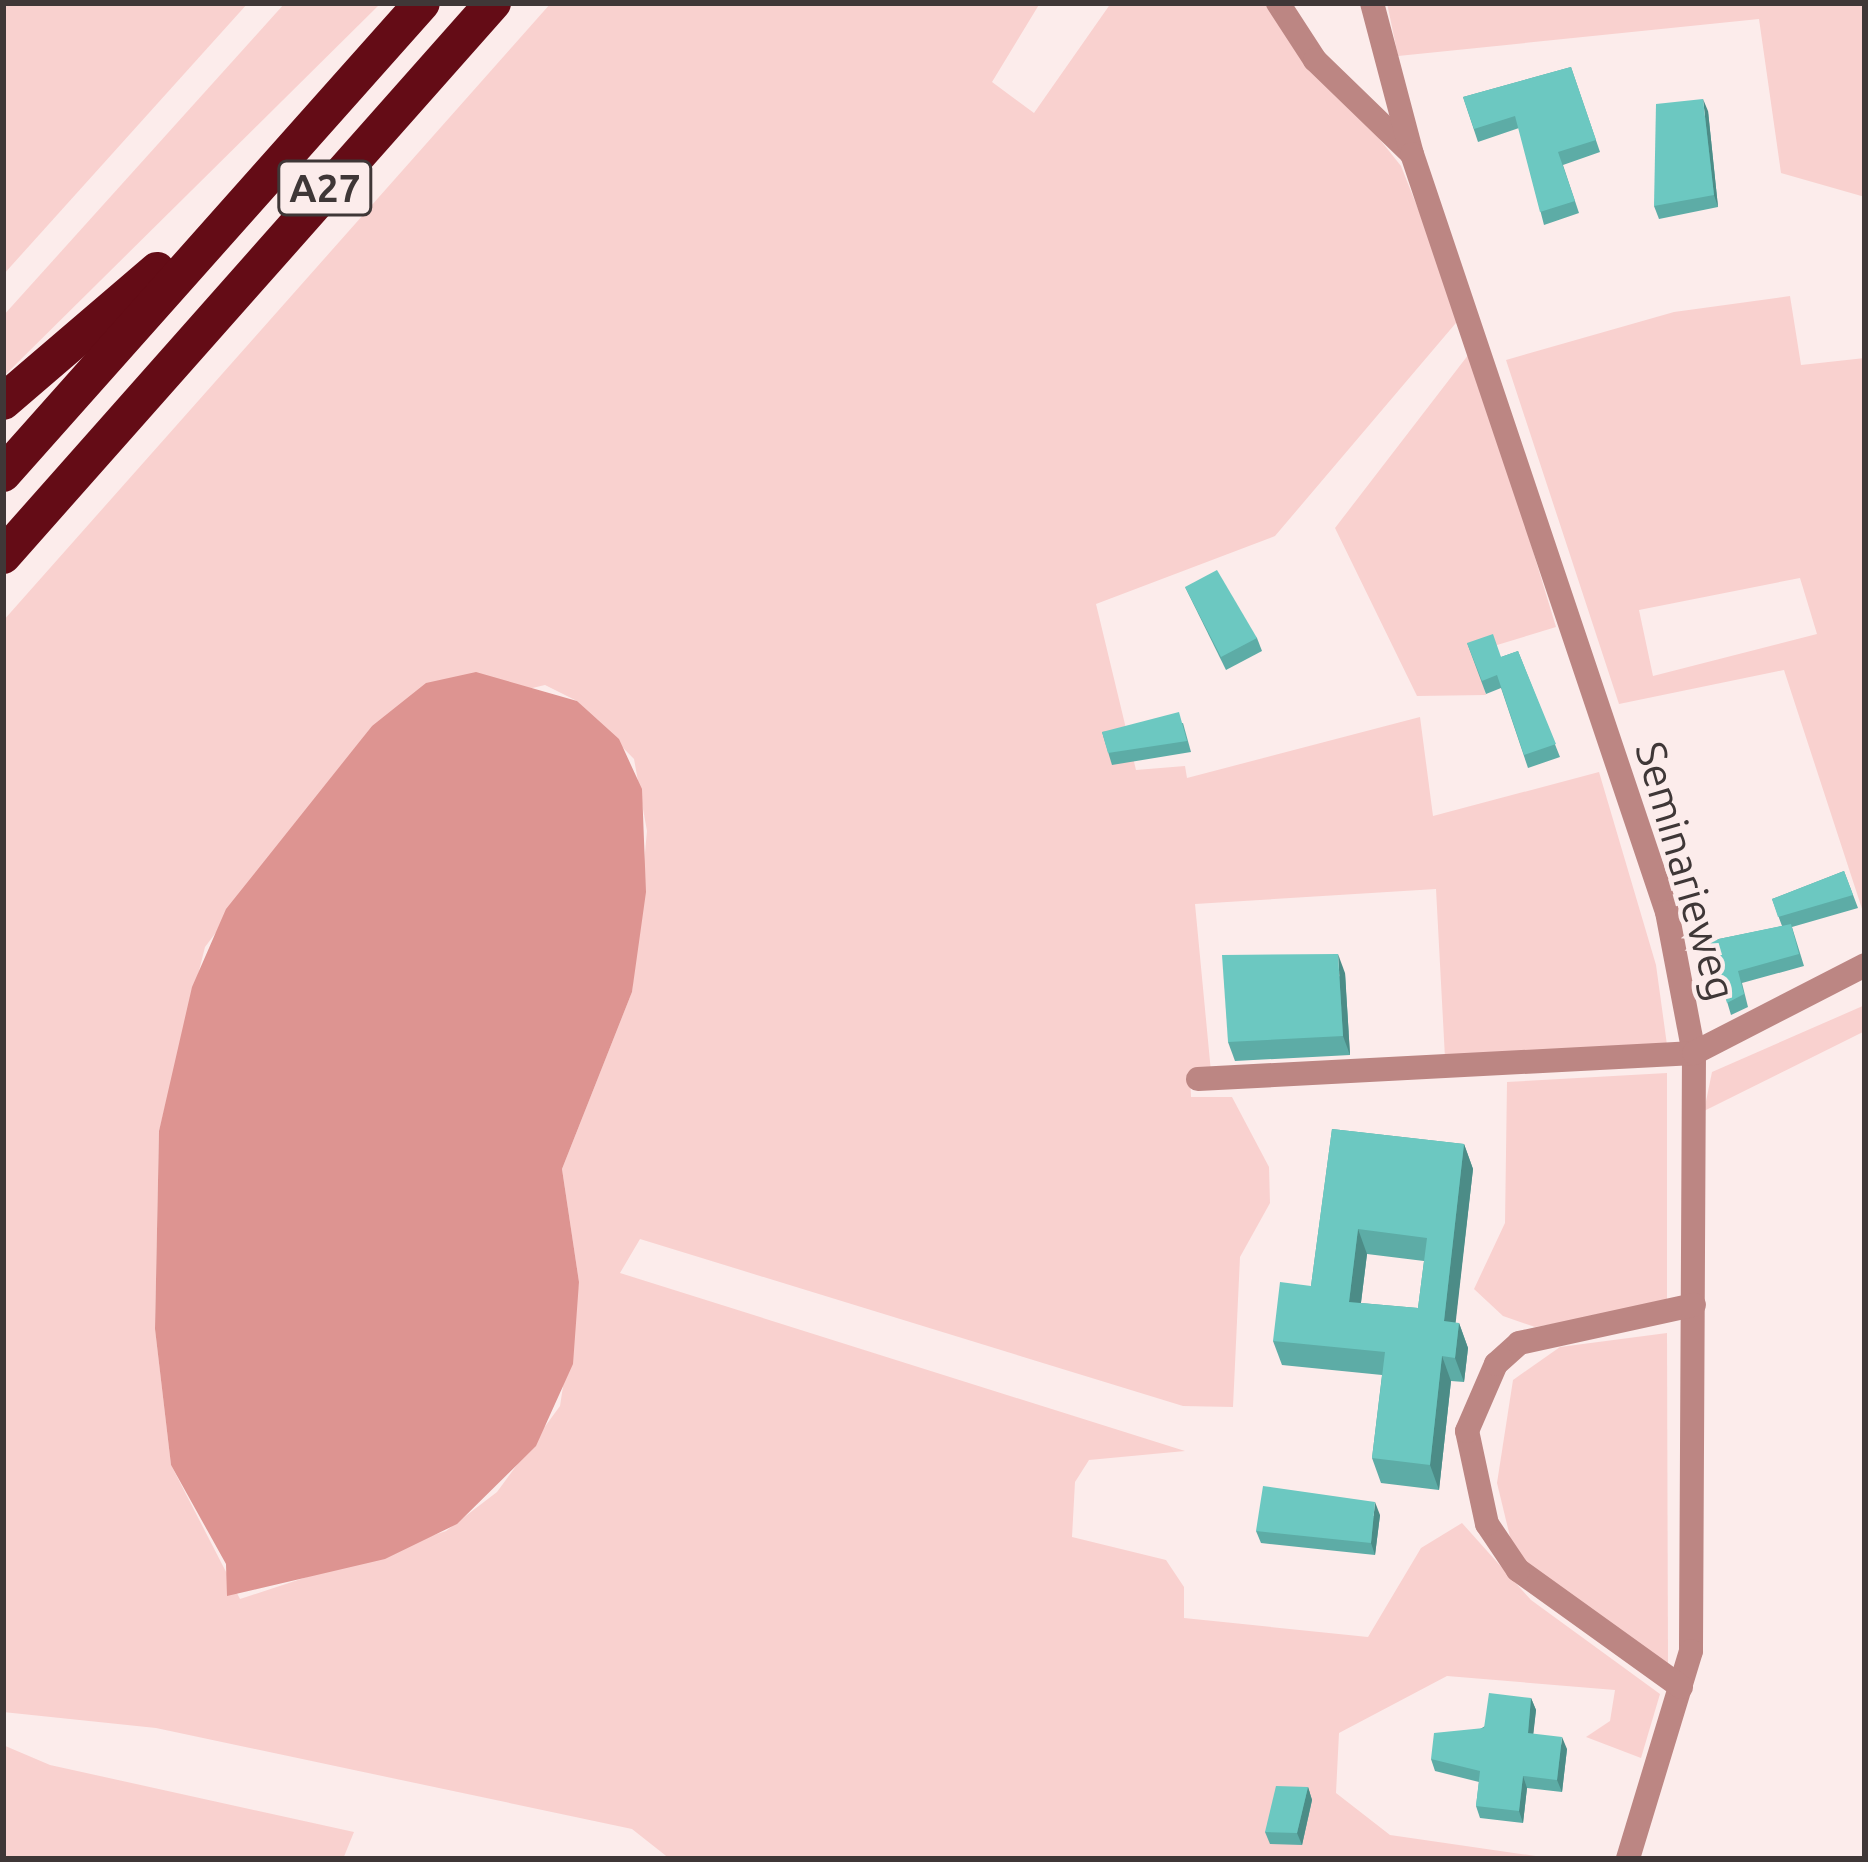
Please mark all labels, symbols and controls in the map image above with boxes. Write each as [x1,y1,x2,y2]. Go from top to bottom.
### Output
road number: A27 [277,155,373,221]
street label: Seminarieweg [1625,736,1747,1006]

